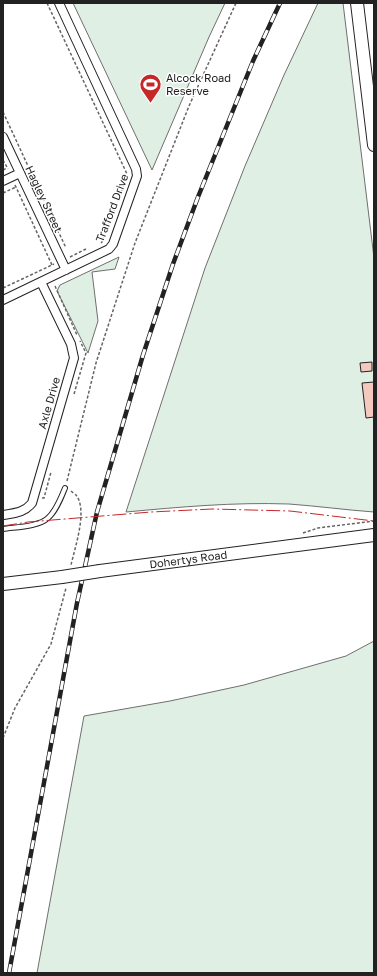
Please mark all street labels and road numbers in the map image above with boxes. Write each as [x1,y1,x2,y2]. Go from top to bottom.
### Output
street label: Hagley Street [23,163,66,234]
street label: Trafford Drive [93,172,130,244]
street label: Axle Drive [35,375,62,430]
street label: Dohertys Road [148,547,228,570]

